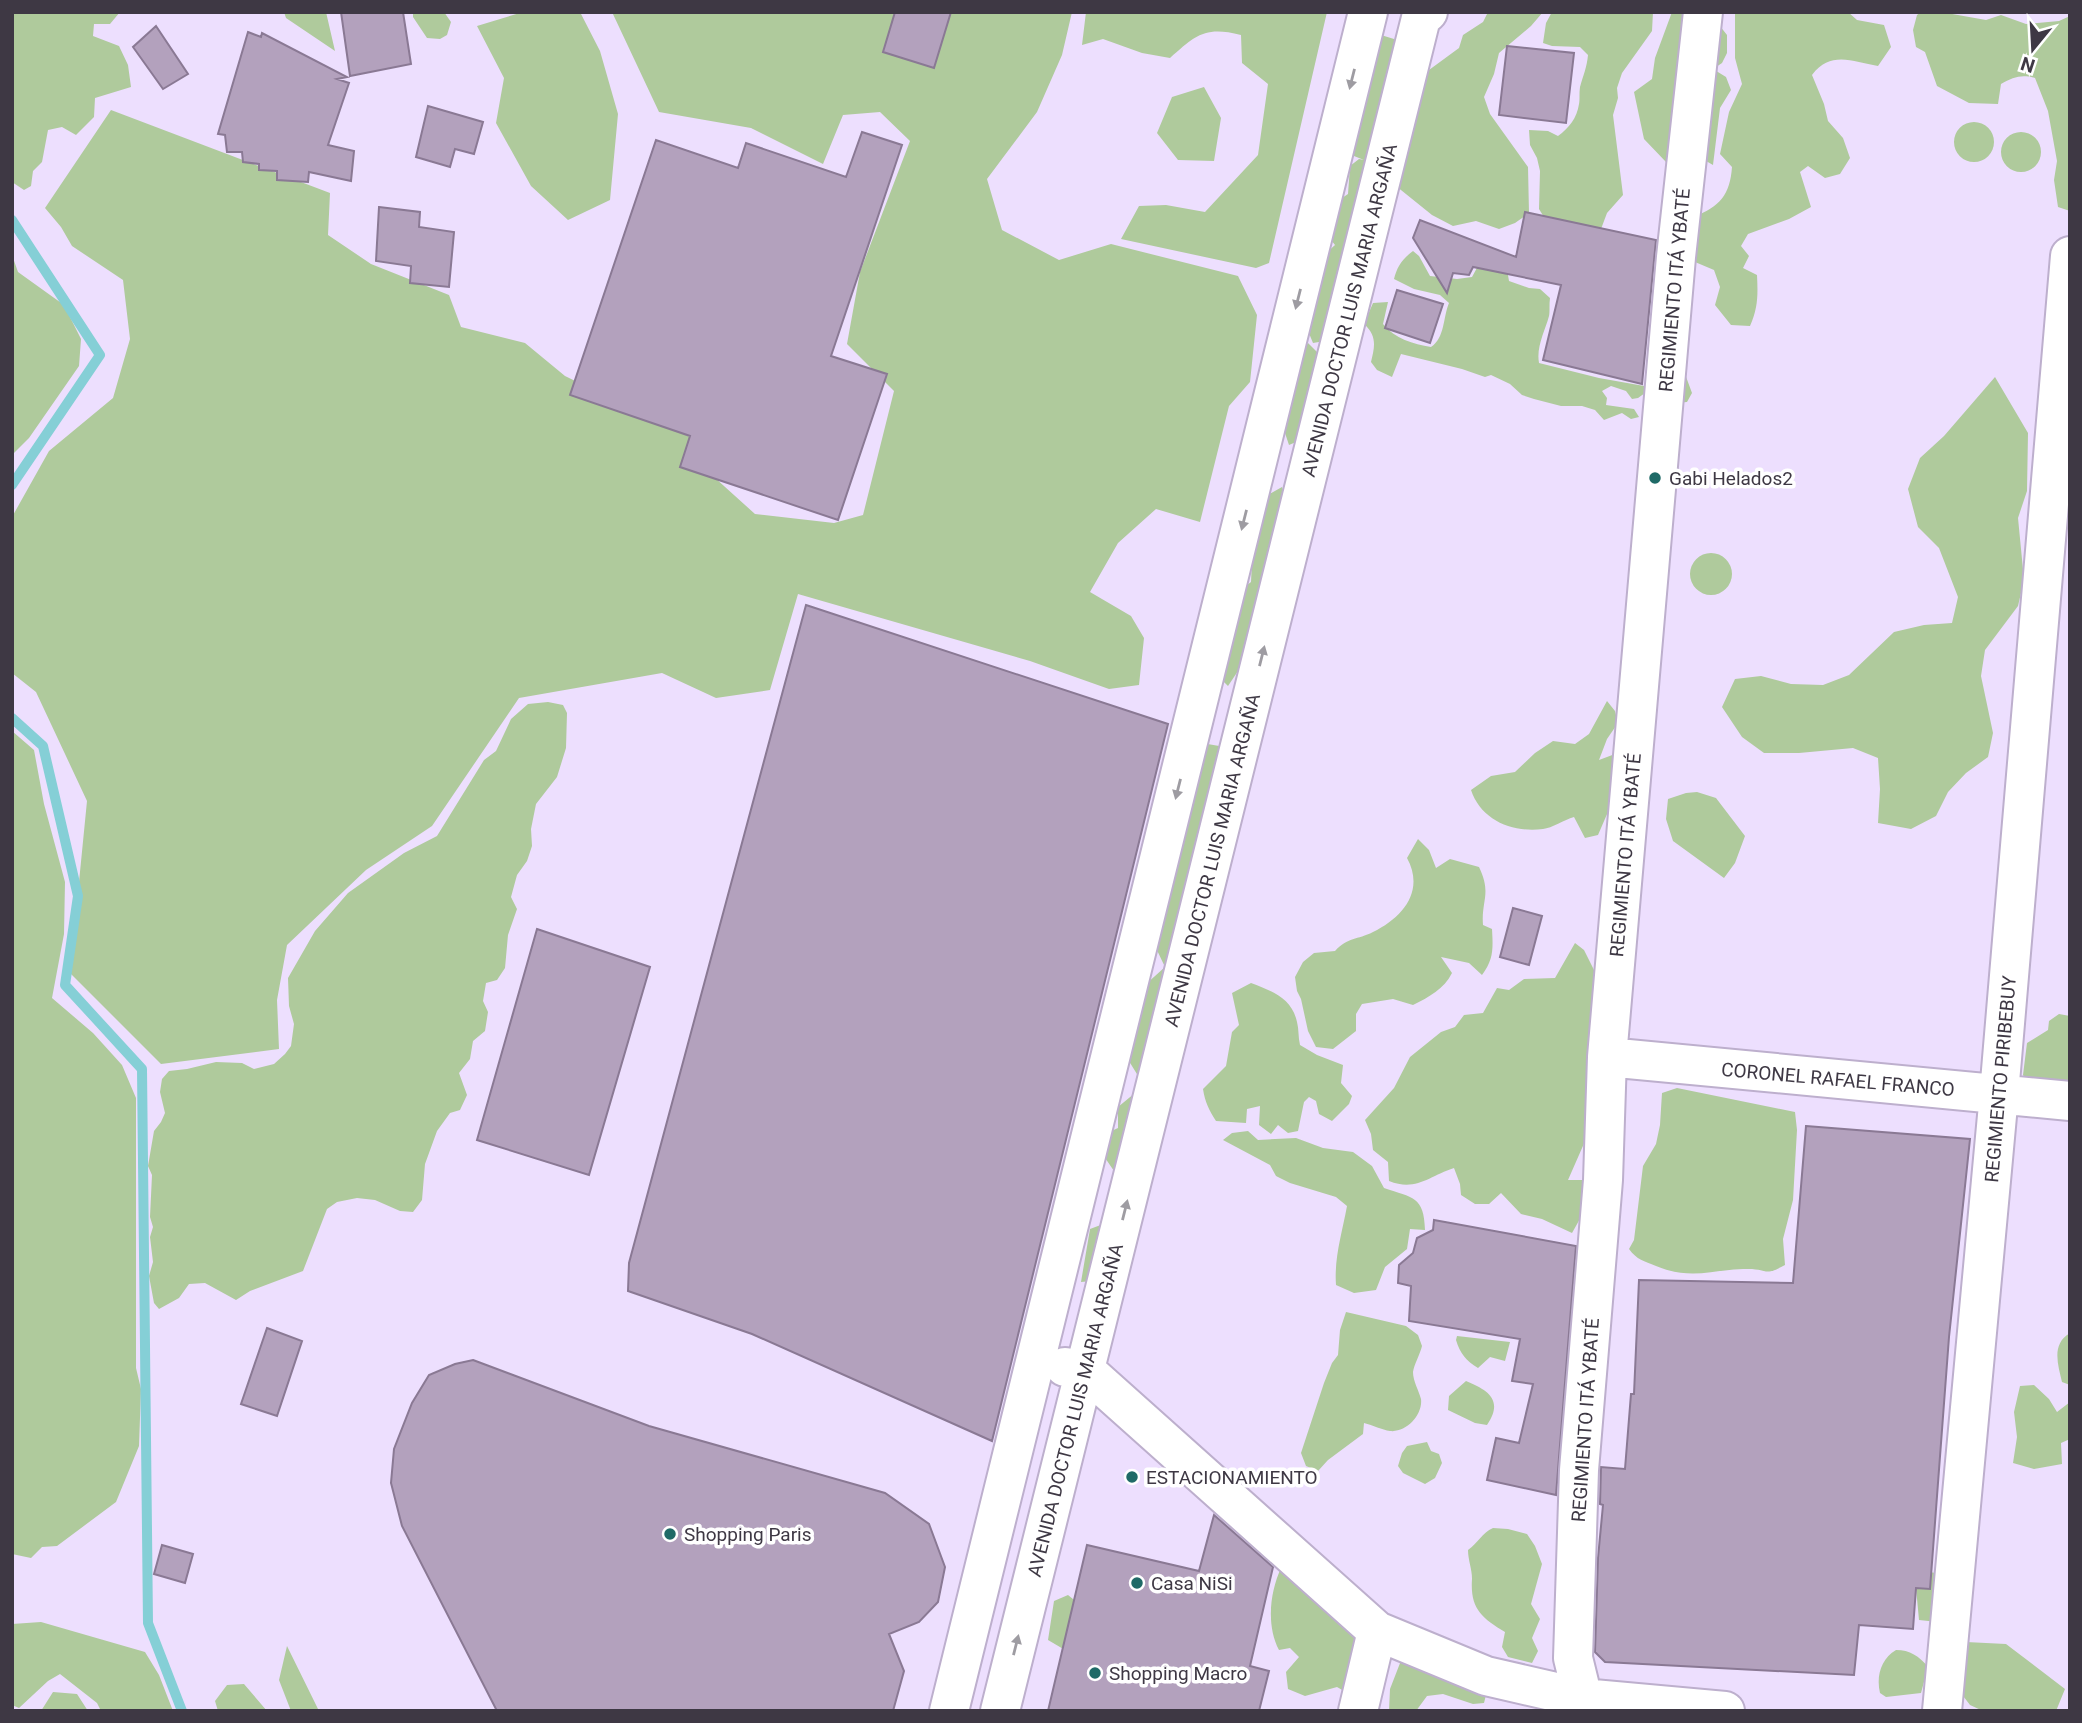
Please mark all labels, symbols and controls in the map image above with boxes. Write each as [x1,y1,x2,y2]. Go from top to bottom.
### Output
north arrow [1998,14,2068,84]
text: N [2018,52,2038,78]
one-way arrow [1346,68,1357,90]
street label: AVENIDA DOCTOR LUIS MARIA ARGAÑA [1297,140,1402,479]
street label: REGIMIENTO ITÁ YBATÉ [1654,187,1695,393]
one-way arrow [1292,289,1303,311]
place label: Gabi Helados2 [1669,467,1793,490]
marker: Gabi Helados2 [1647,470,1663,486]
one-way arrow [1238,510,1249,532]
one-way arrow [1257,645,1268,667]
street label: AVENIDA DOCTOR LUIS MARIA ARGAÑA [1160,690,1265,1029]
street label: REGIMIENTO ITÁ YBATÉ [1605,752,1646,958]
one-way arrow [1172,778,1183,800]
street label: REGIMIENTO PIRIBEBUY [1980,974,2021,1183]
street label: CORONEL RAFAEL FRANCO [1720,1058,1956,1101]
one-way arrow [1120,1199,1131,1221]
street label: AVENIDA DOCTOR LUIS MARIA ARGAÑA [1023,1240,1128,1579]
street label: REGIMIENTO ITÁ YBATÉ [1567,1317,1604,1523]
place label: ESTACIONAMIENTO [1146,1466,1318,1489]
marker: ESTACIONAMIENTO [1124,1469,1140,1485]
place label: Shopping Paris [684,1523,812,1546]
marker: Shopping Paris [662,1526,678,1542]
place label: Casa NiSi [1151,1572,1233,1595]
marker: Casa NiSi [1129,1575,1145,1591]
one-way arrow [1011,1633,1022,1655]
place label: Shopping Macro [1109,1662,1247,1685]
marker: Shopping Macro [1087,1665,1103,1681]

